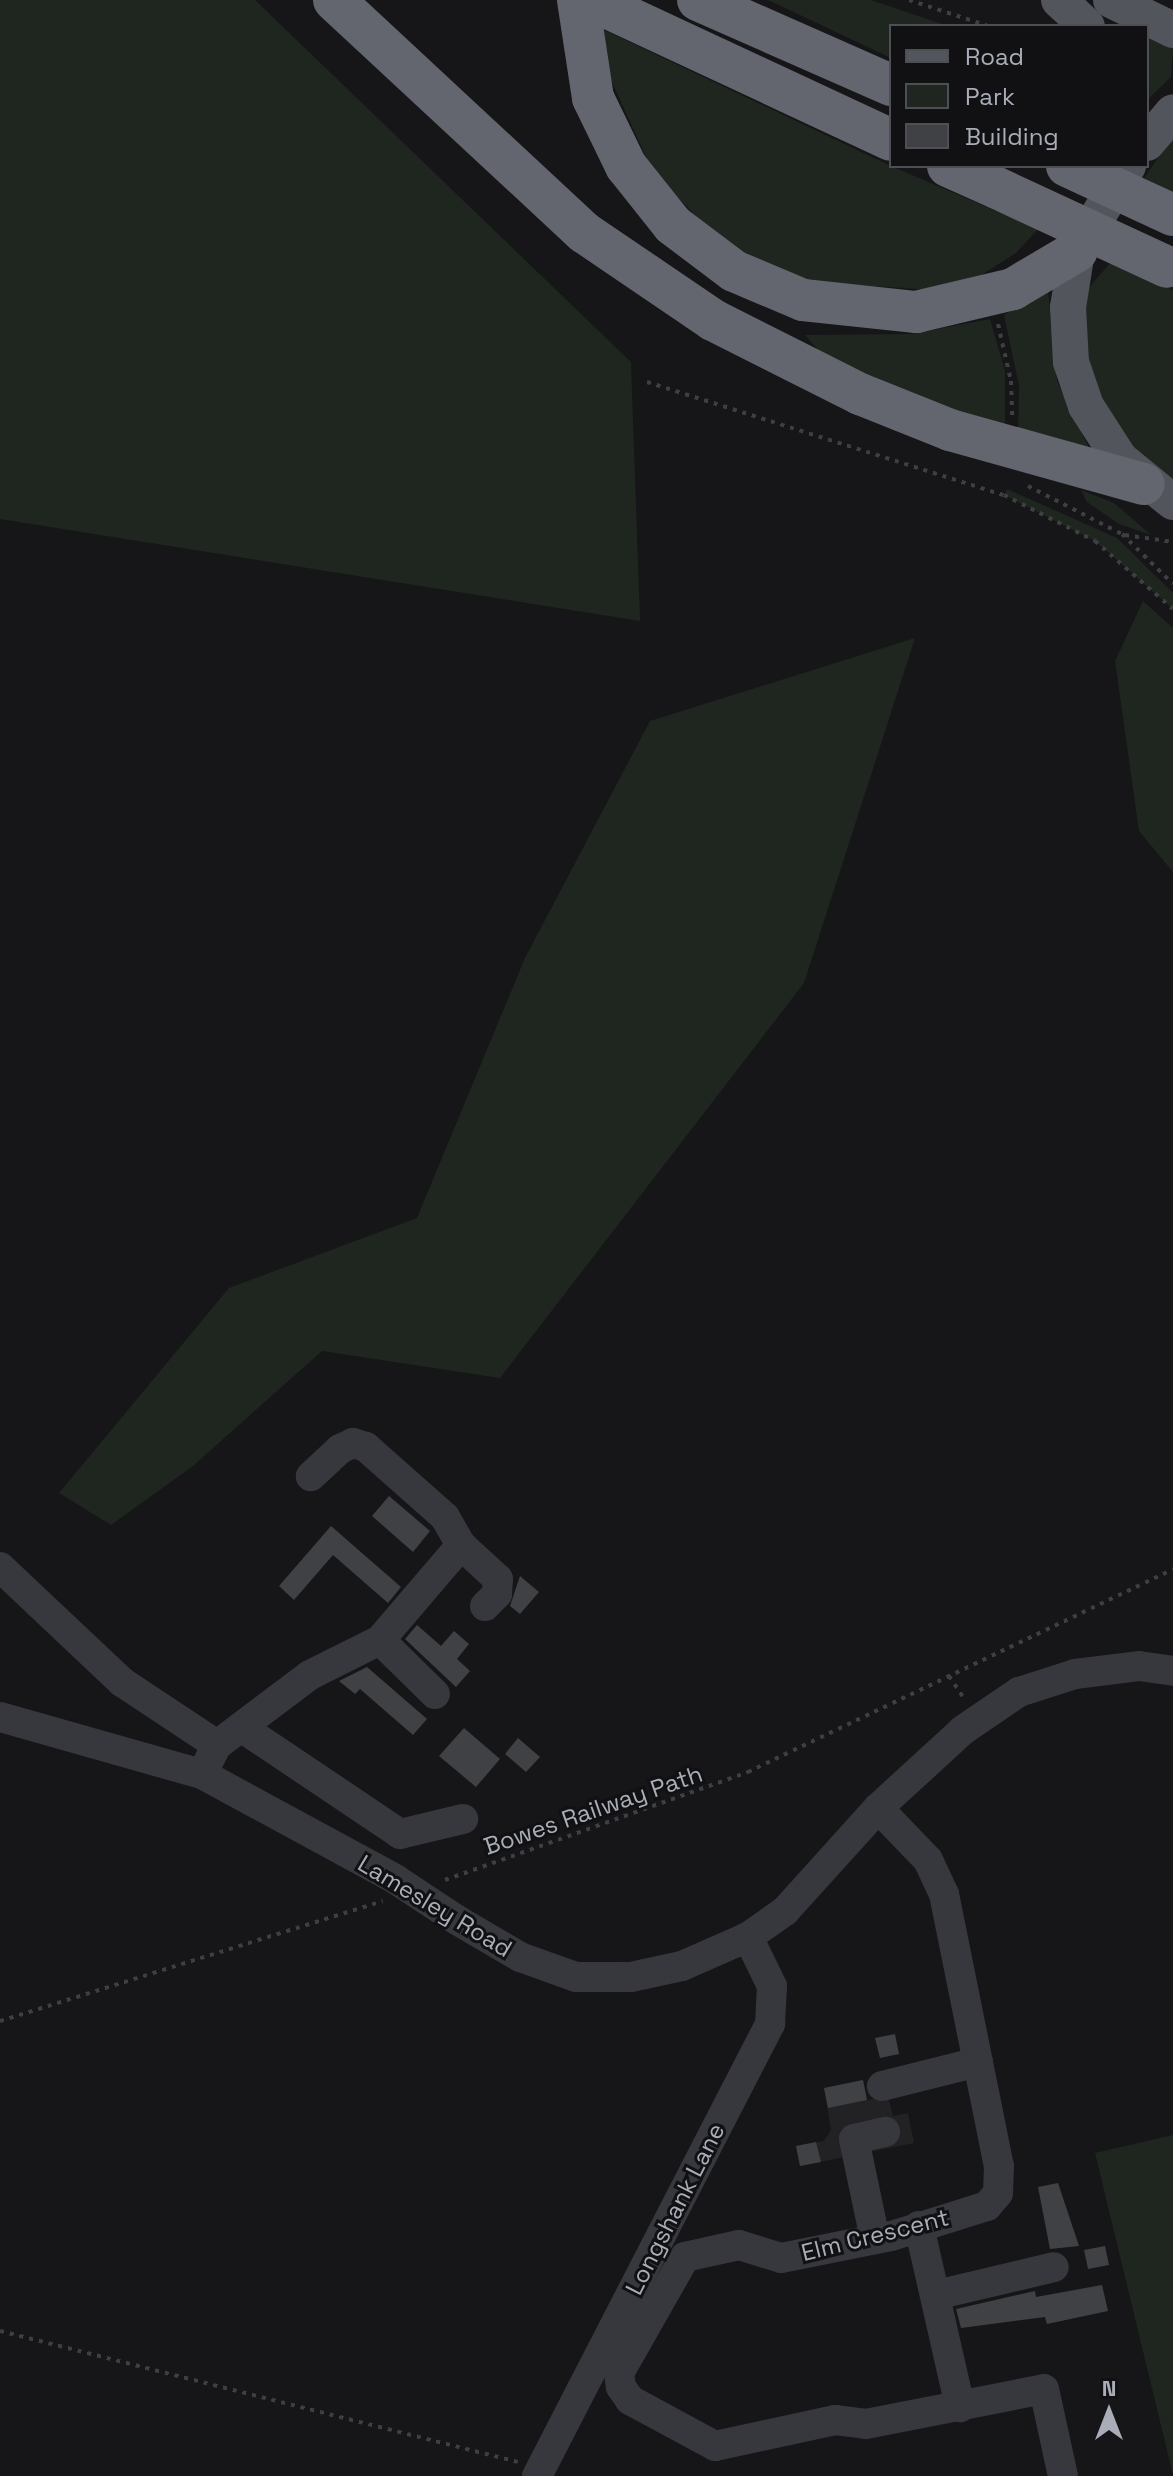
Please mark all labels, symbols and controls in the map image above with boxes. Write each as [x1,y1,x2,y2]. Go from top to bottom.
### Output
legend [889,24,1149,168]
text: Road [965,41,1024,72]
text: Park [965,81,1015,112]
text: Building [965,121,1059,152]
street label: Bowes Railway Path [480,1759,706,1861]
street label: Lamesley Road [353,1849,517,1963]
street label: Longshank Lane [619,2118,731,2300]
street label: Elm Crescent [798,2203,952,2267]
north arrow [1069,2372,1149,2452]
text: N [1102,2374,1116,2402]

